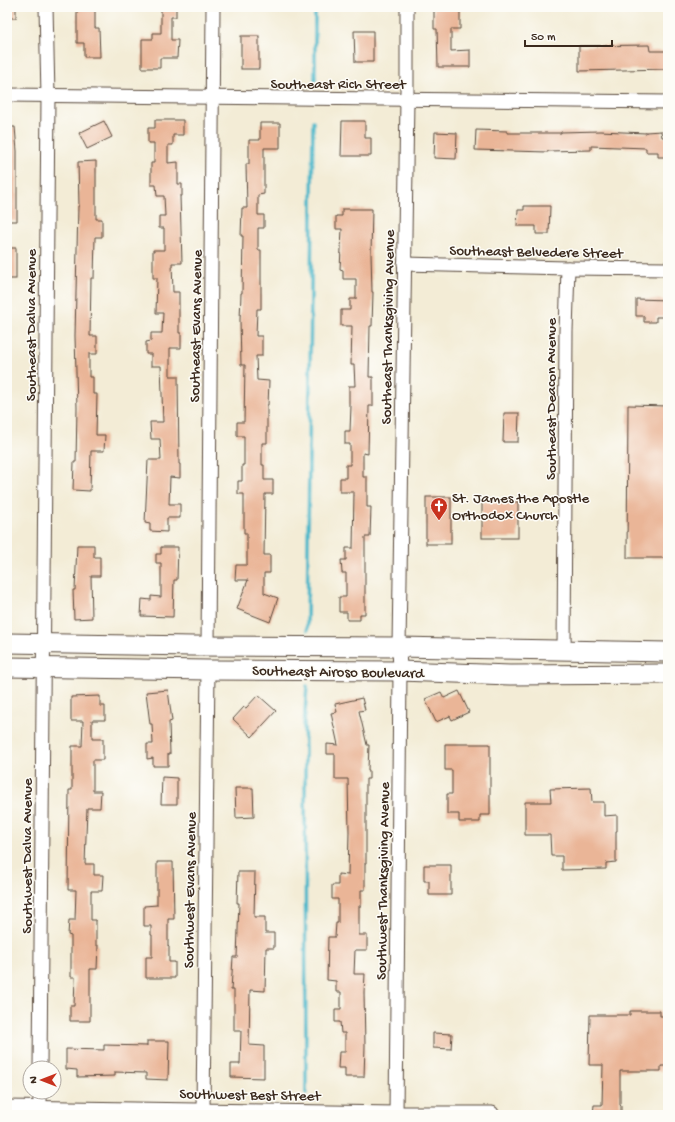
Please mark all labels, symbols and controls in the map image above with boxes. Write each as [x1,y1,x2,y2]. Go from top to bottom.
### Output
scale bar [525,22,612,48]
text: 50 m [531,31,556,45]
street label: Southeast Rich Street [270,76,407,94]
street label: Southeast Thanksgiving Avenue [378,229,400,425]
street label: Southeast Belvedere Street [449,242,625,264]
street label: Southeast Dalva Avenue [23,249,41,401]
street label: Southeast Evans Avenue [187,249,207,403]
street label: Southeast Deacon Avenue [543,318,561,480]
place label: St. James the Apostle Orthodox Church [452,490,590,525]
church icon: St. James the Apostle Orthodox Church [429,496,449,521]
street label: Southeast Airoso Boulevard [252,663,425,684]
street label: Southwest Dalva Avenue [19,778,37,934]
street label: Southwest Thanksgiving Avenue [373,782,395,980]
street label: Southwest Evans Avenue [181,812,201,968]
north arrow [22,1060,62,1100]
text: N [28,1076,40,1084]
street label: Southwest Best Street [179,1086,323,1106]

